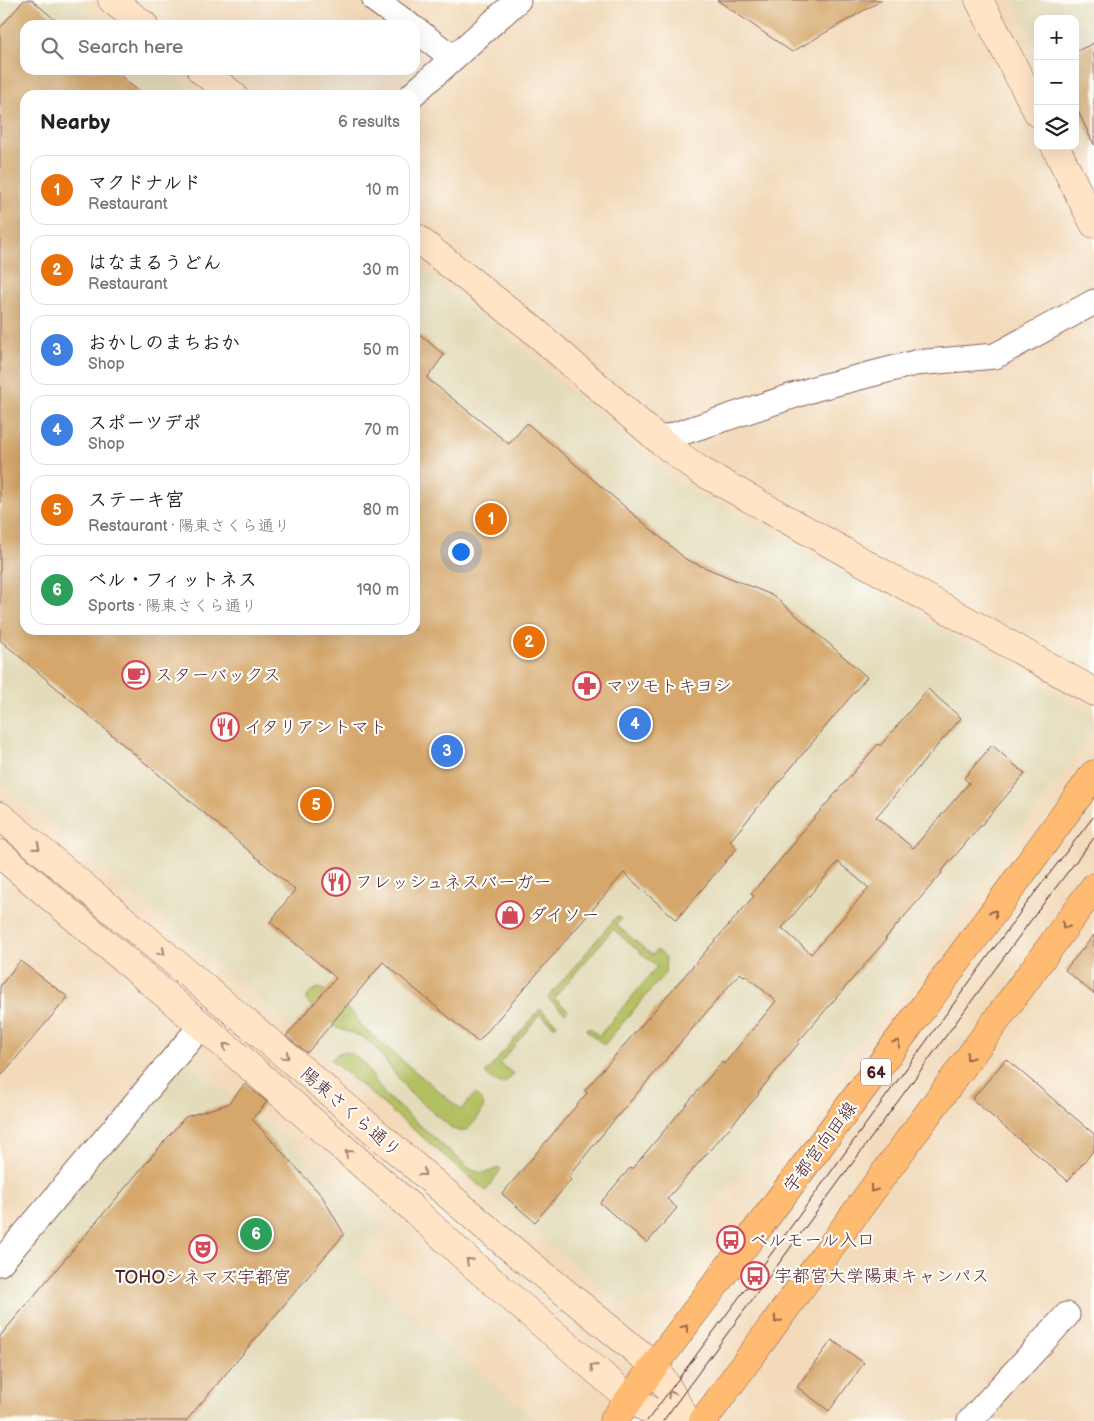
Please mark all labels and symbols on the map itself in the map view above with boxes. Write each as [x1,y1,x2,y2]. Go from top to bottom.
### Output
pin: 1 [475,500,507,538]
your location [448,539,474,565]
pin: 2 [513,623,545,661]
cafe icon: スターバックス [121,660,151,690]
place label: スターバックス [155,665,281,686]
pharmacy icon: マツモトキヨシ [572,671,602,701]
place label: マツモトキヨシ [606,676,732,697]
pin: 4 [619,705,651,743]
restaurant icon: イタリアントマト [210,712,240,742]
place label: イタリアントマト [244,717,387,738]
pin: 3 [431,732,463,770]
pin: 5 [300,786,332,824]
one-way arrow [32,842,41,851]
restaurant icon: フレッシュネスバーガー [321,867,351,897]
place label: フレッシュネスバーガー [355,872,552,893]
shop icon: ダイソー [495,900,525,930]
place label: ダイソー [529,905,599,926]
one-way arrow [988,909,997,919]
one-way arrow [1062,920,1071,930]
one-way arrow [156,946,165,954]
one-way arrow [892,1040,900,1049]
one-way arrow [223,1043,232,1052]
one-way arrow [281,1050,290,1059]
one-way arrow [966,1052,975,1061]
road number: 64 [861,1058,891,1086]
street label: 陽東さくら通り [296,1063,405,1162]
street label: 宇都宮向田線 [780,1098,861,1197]
one-way arrow [345,1150,354,1159]
one-way arrow [417,1168,426,1176]
one-way arrow [871,1183,879,1192]
pin: 6 [240,1215,272,1253]
bus stop icon: ベルモール入口 [716,1225,746,1255]
place label: ベルモール入口 [750,1230,875,1251]
theatre icon: TOHOシネマズ宇都宮 [188,1234,218,1264]
one-way arrow [466,1258,475,1267]
bus stop icon: 宇都宮大学陽東キャンパス [740,1261,770,1291]
place label: 宇都宮大学陽東キャンパス [774,1266,989,1287]
place label: TOHOシネマズ宇都宮 [115,1267,291,1288]
one-way arrow [775,1314,783,1323]
one-way arrow [679,1325,687,1334]
one-way arrow [590,1364,599,1373]
one-way arrow [667,1390,677,1399]

